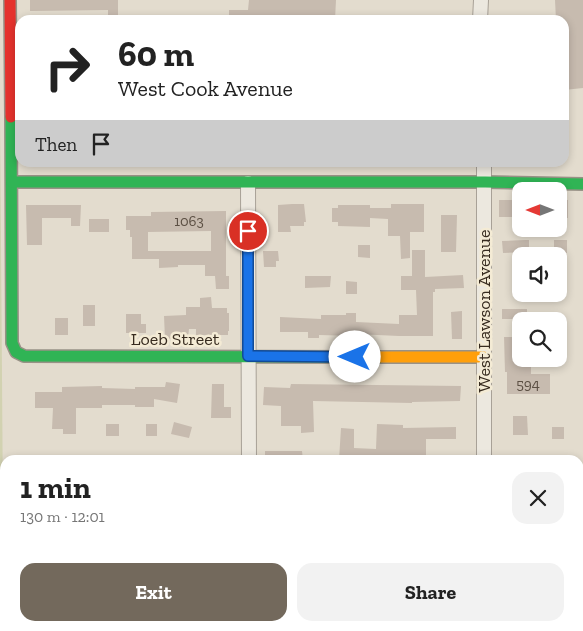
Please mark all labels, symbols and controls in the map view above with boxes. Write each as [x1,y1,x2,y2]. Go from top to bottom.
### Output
text: 60 m [118,33,194,75]
icon: right [35,35,100,100]
text: West Cook Avenue [118,75,293,102]
icon: arrive [87,130,115,158]
text: Then [35,133,77,156]
north arrow [512,182,568,238]
map controls [512,182,567,367]
pin [227,210,269,252]
house number: 1063 [174,212,204,230]
icon: arrive [234,217,262,245]
street label: West Lawson Avenue [473,230,495,392]
button: sound [512,247,567,302]
button: search [512,312,567,367]
street label: Loeb Street [131,328,220,350]
position arrow [328,330,380,382]
house number: 594 [516,375,540,393]
text: 1 min [20,470,91,506]
button: close [512,472,564,524]
text: 130 m · 12:01 [20,507,105,526]
button: Exit [20,563,287,621]
button: Share [297,563,564,621]

